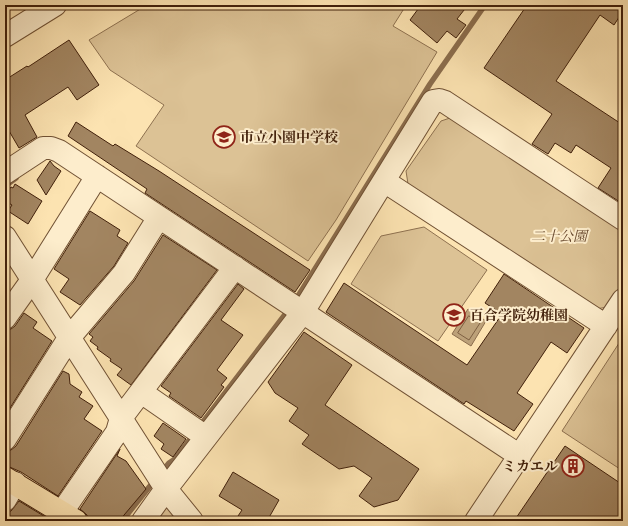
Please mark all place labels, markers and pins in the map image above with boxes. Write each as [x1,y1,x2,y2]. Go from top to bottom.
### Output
school or university icon: 市立小園中学校 [211,124,237,150]
place label: 市立小園中学校 [240,129,338,148]
school or university icon: 百合学院幼稚園 [441,302,467,328]
place label: 百合学院幼稚園 [470,307,568,326]
building icon: ミカエル [560,453,586,479]
place label: ミカエル [502,458,558,477]

